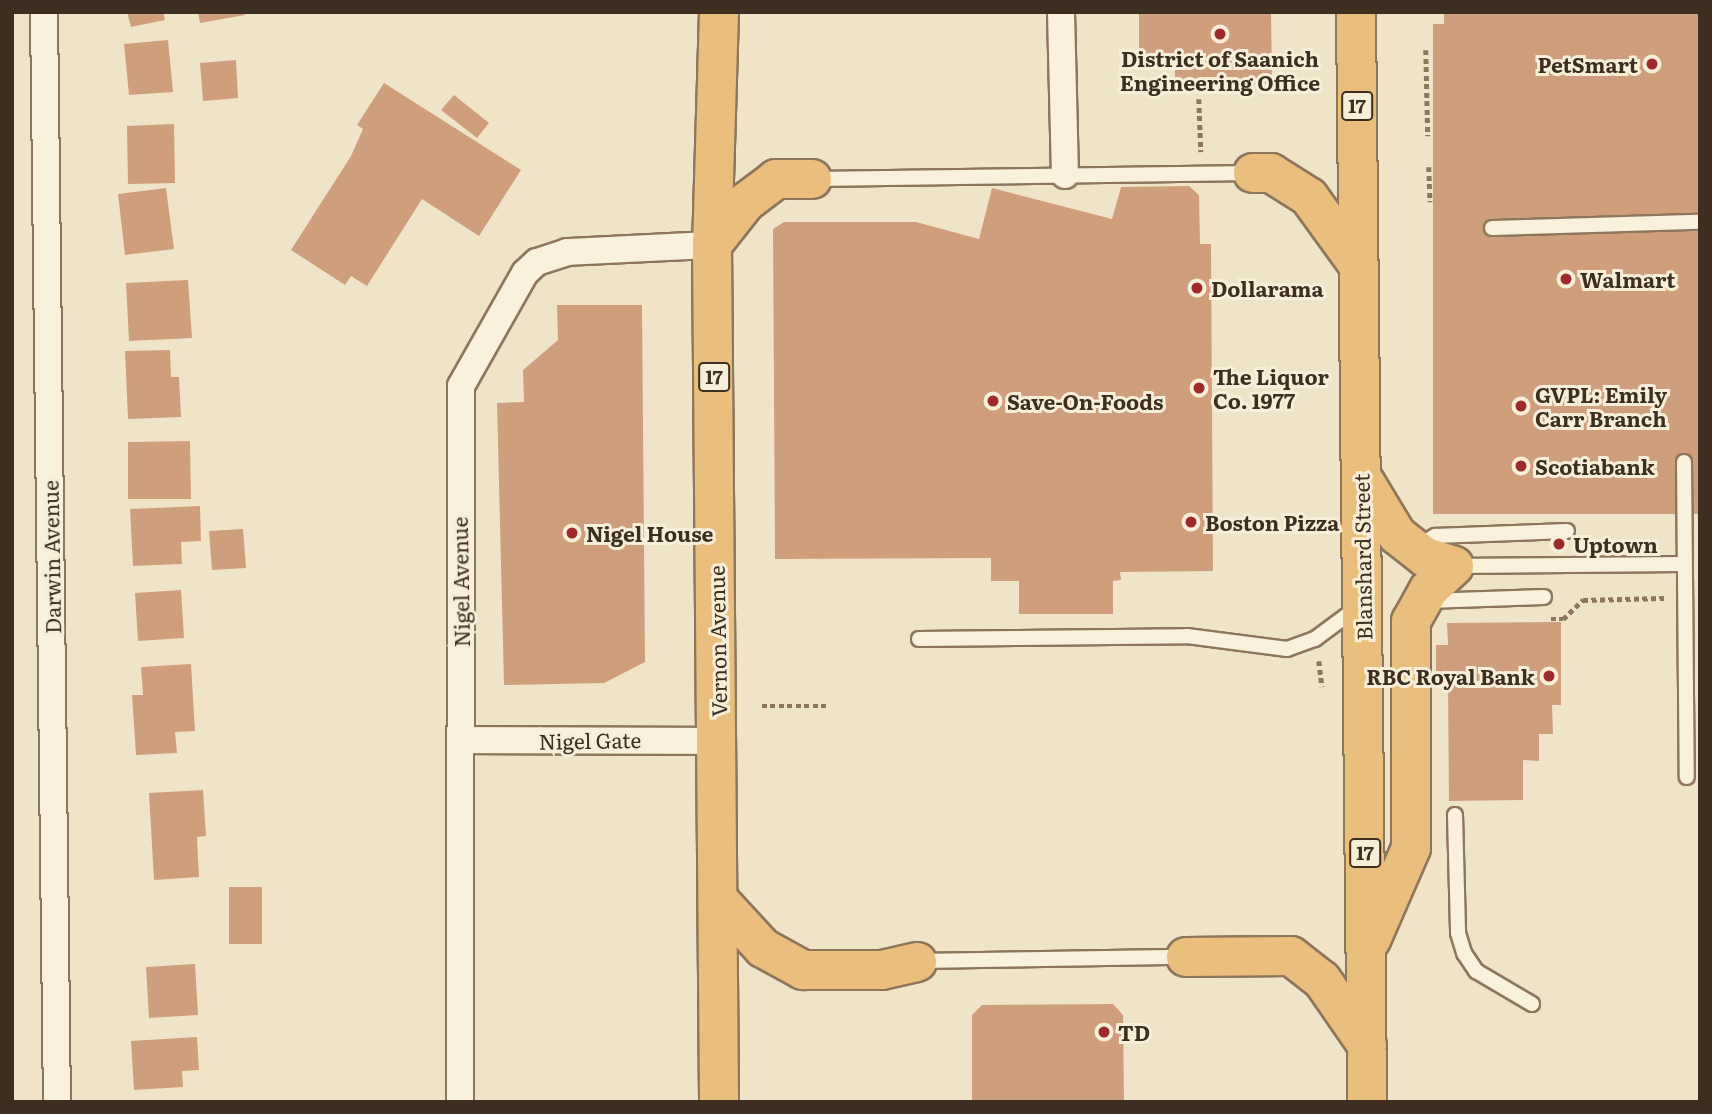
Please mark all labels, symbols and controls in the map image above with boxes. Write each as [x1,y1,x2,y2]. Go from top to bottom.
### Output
marker: District of Saanich Engineering Office [1212,26,1228,42]
place label: District of Saanich Engineering Office [1120,45,1320,95]
place label: PetSmart [1537,51,1638,77]
marker: PetSmart [1644,56,1660,72]
road number: 17 [1340,90,1374,122]
place label: Walmart [1580,266,1676,292]
marker: Walmart [1558,271,1574,287]
place label: Dollarama [1211,275,1324,301]
marker: Dollarama [1189,280,1205,296]
road number: 17 [696,362,732,392]
place label: The Liquor Co. 1977 [1213,363,1329,413]
marker: The Liquor Co. 1977 [1191,380,1207,396]
place label: GVPL: Emily Carr Branch [1535,381,1667,431]
place label: Save-On-Foods [1007,388,1163,414]
marker: Save-On-Foods [985,393,1001,409]
marker: GVPL: Emily Carr Branch [1513,398,1529,414]
place label: Scotiabank [1535,453,1655,479]
marker: Scotiabank [1513,458,1529,474]
street label: Blanshard Street [1348,473,1376,641]
street label: Darwin Avenue [37,480,65,634]
place label: Boston Pizza [1205,509,1339,535]
marker: Boston Pizza [1183,514,1199,530]
street label: Nigel Avenue [446,516,474,648]
place label: Nigel House [586,520,714,546]
marker: Nigel House [564,525,580,541]
place label: Uptown [1573,531,1658,557]
marker: Uptown [1551,536,1567,552]
street label: Vernon Avenue [703,565,731,717]
place label: RBC Royal Bank [1366,663,1535,689]
marker: RBC Royal Bank [1541,668,1557,684]
street label: Nigel Gate [538,727,642,753]
road number: 17 [1348,838,1382,868]
place label: TD [1118,1019,1150,1045]
marker: TD [1096,1024,1112,1040]

